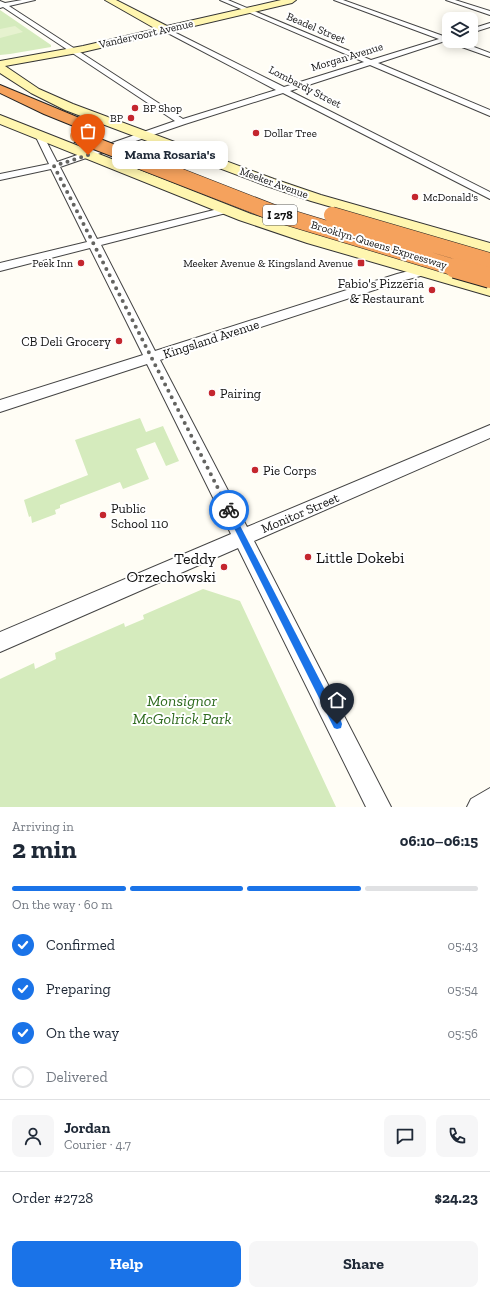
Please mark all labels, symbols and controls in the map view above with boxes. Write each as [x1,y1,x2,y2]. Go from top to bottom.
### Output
street label: Beadel Street [285,10,348,47]
map controls [442,12,478,48]
button: layers [442,12,478,48]
street label: Vandervoort Avenue [97,17,194,51]
street label: Morgan Avenue [310,40,384,74]
street label: Lombardy Street [267,63,344,111]
place label: BP Shop [143,102,182,115]
marker: BP Shop [130,103,140,113]
place label: BP [110,112,123,125]
marker: BP [126,113,136,123]
pin [71,114,105,155]
icon: bag [77,120,99,142]
place label: Dollar Tree [264,127,317,140]
marker: Dollar Tree [251,128,261,138]
callout: Mama Rosaria's [112,141,228,169]
text: Mama Rosaria's [125,147,215,162]
street label: Meeker Avenue [238,165,310,201]
place label: McDonald's [423,191,478,204]
marker: McDonald's [410,192,420,202]
road number: I 278 [263,205,297,225]
street label: Brooklyn-Queens Expressway [309,218,449,272]
place label: Peek Inn [32,257,74,270]
place label: Meeker Avenue & Kingsland Avenue [183,257,353,270]
marker: Peek Inn [76,258,86,268]
marker: Meeker Avenue & Kingsland Avenue [356,258,366,268]
place label: Fabio's Pizzeria & Restaurant [338,276,425,306]
marker: Fabio's Pizzeria & Restaurant [427,285,437,295]
street label: Kingsland Avenue [161,316,261,362]
place label: CB Deli Grocery [21,334,111,349]
marker: CB Deli Grocery [114,336,124,346]
place label: Pairing [220,386,261,401]
marker: Pairing [207,388,217,398]
place label: Pie Corps [263,463,317,478]
marker: Pie Corps [250,465,260,475]
courier [209,490,249,530]
street label: Monitor Street [259,490,341,536]
icon: bike [218,499,240,521]
place label: Public School 110 [111,501,168,531]
marker: Public School 110 [98,510,108,520]
place label: Little Dokebi [316,548,405,567]
place label: Teddy Orzechowski [126,549,217,586]
marker: Little Dokebi [303,552,313,562]
marker: Teddy Orzechowski [219,562,229,572]
pin [320,683,354,724]
icon: home [326,689,348,711]
park label: Monsignor McGolrick Park [132,691,232,728]
text: Arriving in [12,819,74,834]
text: 06:10–06:15 [400,832,478,850]
text: 2 min [12,833,77,865]
text: On the way · 60 m [12,897,112,912]
icon: check [12,934,34,956]
text: Confirmed [46,936,115,954]
text: 05:43 [448,938,478,953]
icon: check [12,978,34,1000]
text: Preparing [46,980,111,998]
text: 05:54 [447,982,478,997]
icon: check [12,1022,34,1044]
text: On the way [46,1024,119,1042]
text: 05:56 [447,1026,478,1041]
text: Delivered [46,1068,108,1086]
button: person [12,1115,54,1157]
button: chat [384,1115,426,1157]
button: phone [436,1115,478,1157]
text: Jordan [64,1119,110,1137]
text: Courier · 4.7 [64,1137,131,1152]
text: Order #2728 [12,1189,93,1207]
text: $24.23 [435,1189,478,1207]
button: Help [12,1241,241,1287]
button: Share [249,1241,478,1287]

